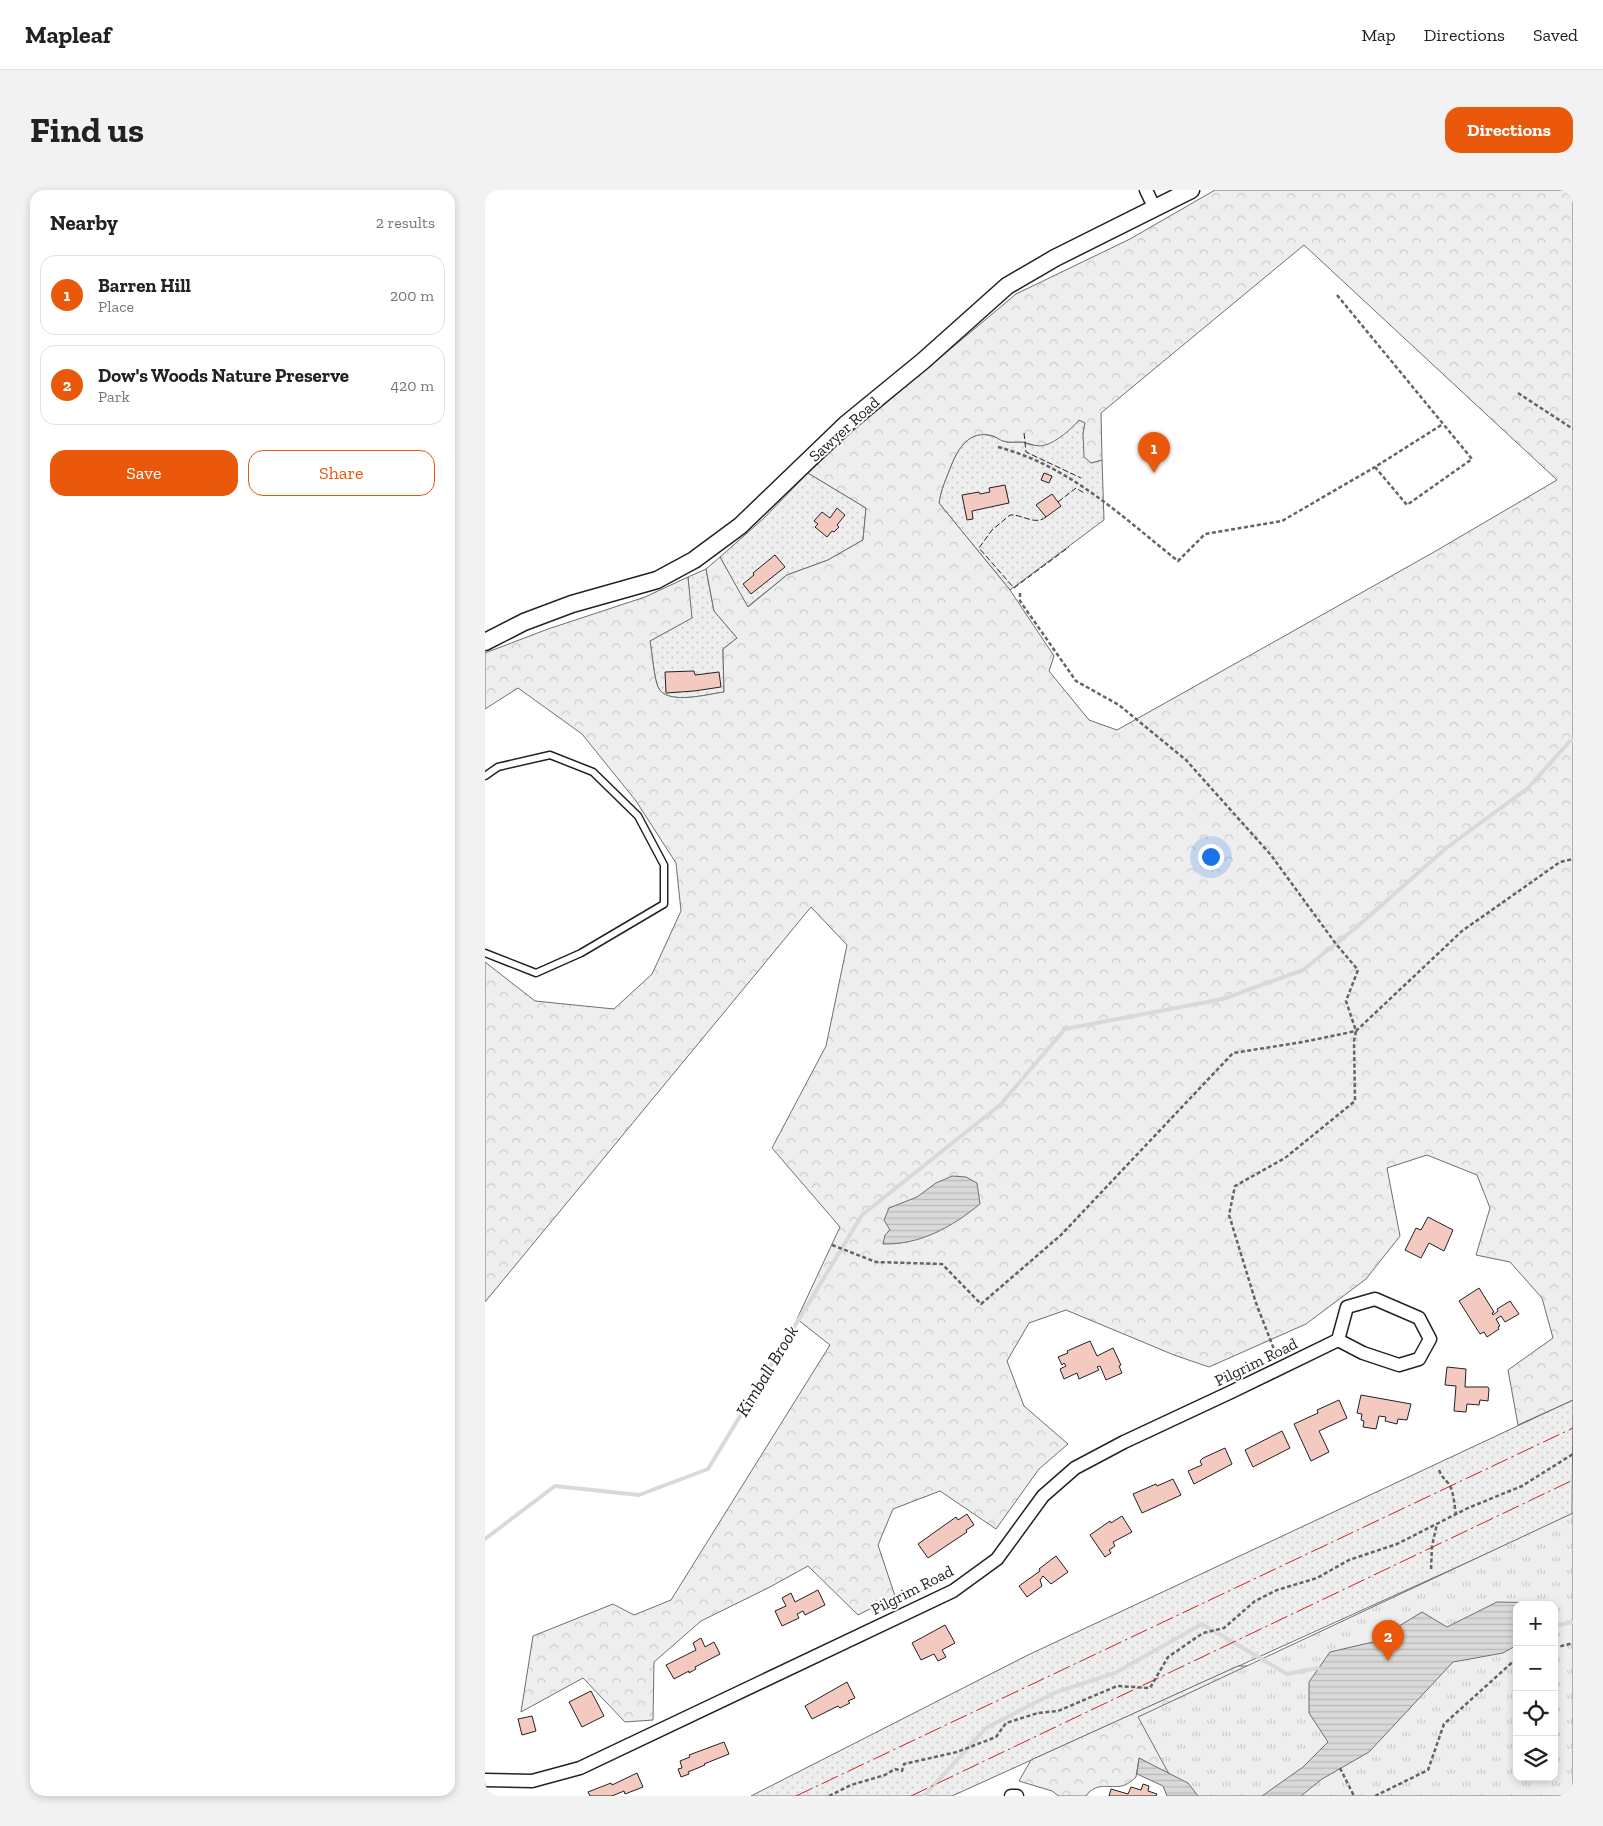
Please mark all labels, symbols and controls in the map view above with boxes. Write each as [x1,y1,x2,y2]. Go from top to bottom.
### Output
text: Mapleaf [25,20,111,49]
text: Map [1361,24,1396,46]
text: Directions [1424,24,1505,46]
text: Saved [1533,24,1578,46]
button: Directions [1445,107,1573,153]
text: Find us [30,109,144,151]
text: Nearby [50,210,118,235]
text: 2 results [376,213,435,232]
text: Barren Hill [98,274,191,297]
text: 1 [64,286,70,305]
text: 200 m [390,286,434,305]
text: Place [98,297,134,316]
text: Dow's Woods Nature Preserve [98,364,349,387]
text: 2 [63,376,71,395]
text: 420 m [390,376,434,395]
text: Park [98,387,130,406]
street label: Sawyer Road [805,392,883,466]
pin: 1 [1138,432,1170,473]
button: Save [50,450,238,496]
button: Share [248,450,435,496]
your location [1198,844,1224,870]
water label: Kimball Brook [731,1321,803,1421]
street label: Pilgrim Road [1212,1334,1301,1390]
street label: Pilgrim Road [868,1561,956,1619]
map controls [1513,1601,1558,1781]
button: + [1513,1601,1558,1646]
pin: 2 [1372,1620,1404,1661]
button: − [1513,1646,1558,1691]
button: locate [1513,1691,1558,1736]
button: layers [1513,1736,1558,1781]

